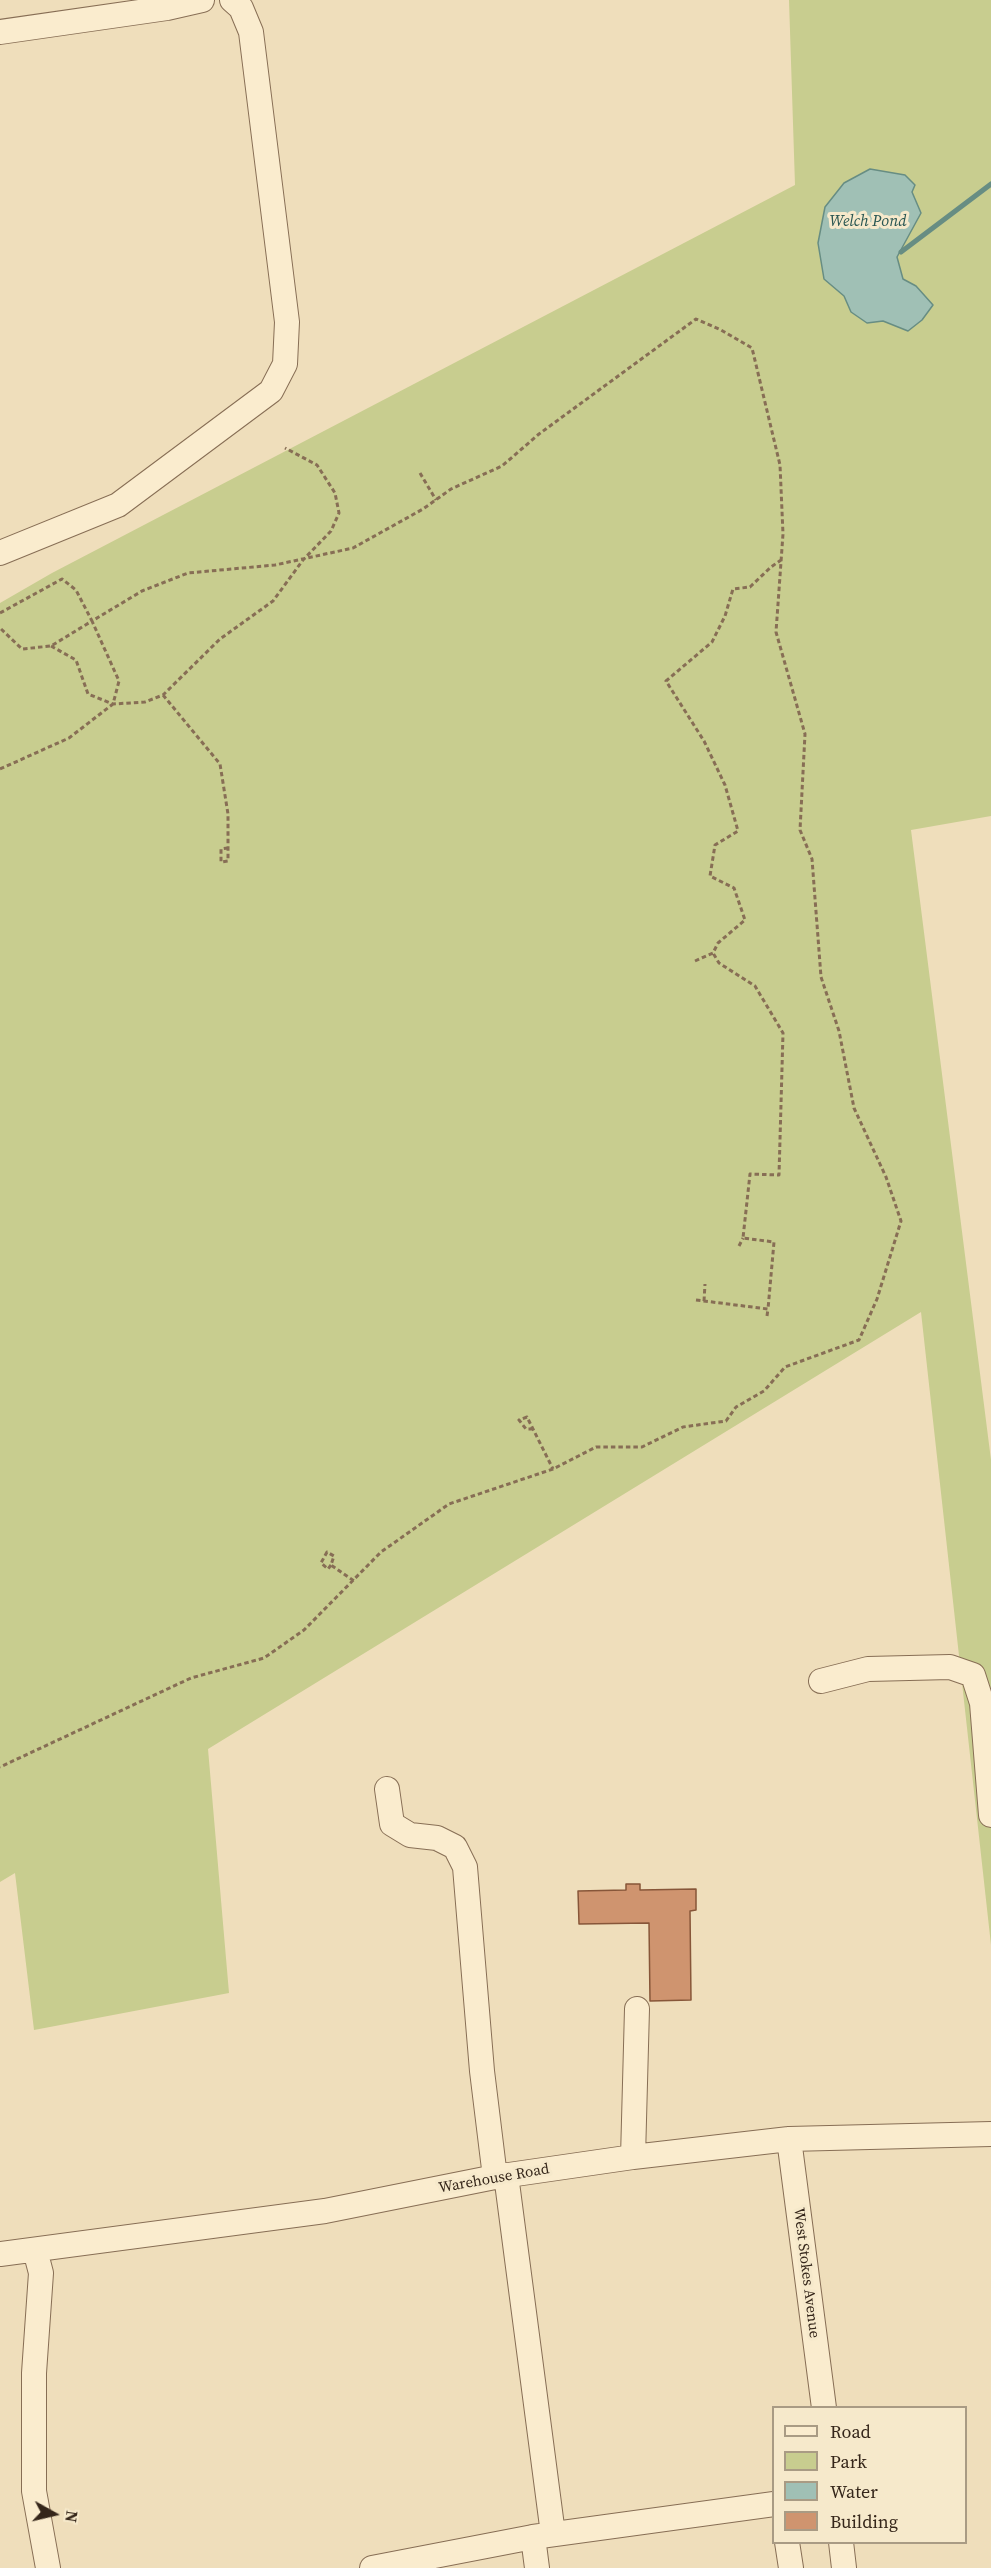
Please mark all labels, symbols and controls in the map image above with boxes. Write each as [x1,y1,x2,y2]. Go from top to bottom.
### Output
water label: Welch Pond [829,212,907,232]
street label: Warehouse Road [437,2160,551,2198]
street label: West Stokes Avenue [789,2207,823,2339]
legend [772,2406,967,2544]
text: Road [830,2419,871,2444]
text: Park [830,2449,867,2474]
text: Water [830,2479,878,2504]
north arrow [24,2484,84,2544]
text: N [60,2509,84,2524]
text: Building [830,2509,898,2534]

